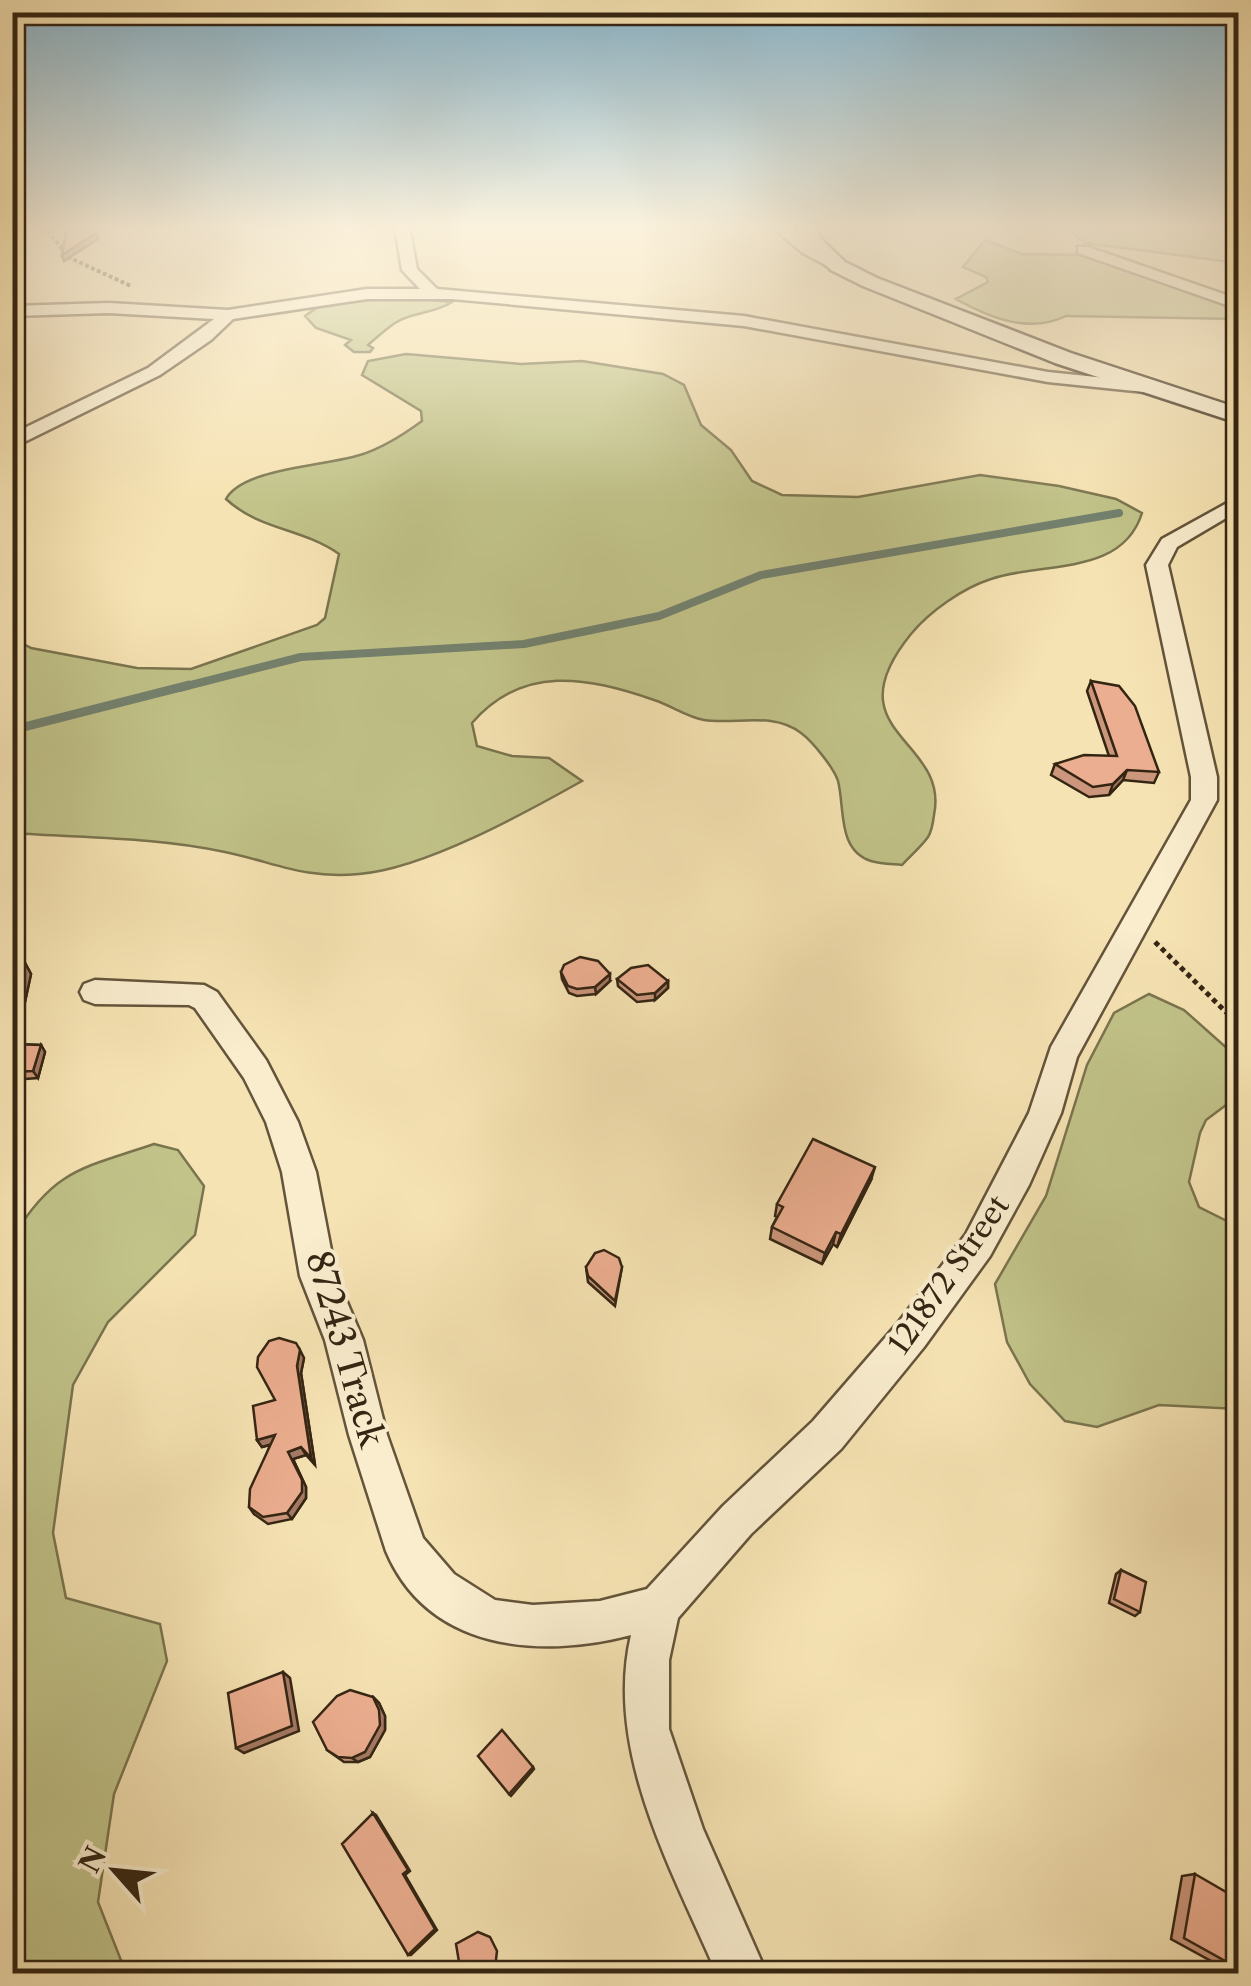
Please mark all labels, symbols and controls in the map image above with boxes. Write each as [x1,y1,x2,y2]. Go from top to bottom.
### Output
street label: 121872 Street [880,1188,1017,1361]
street label: 87243 Track [297,1246,394,1453]
north arrow [65,1821,165,1921]
text: N [72,1841,113,1878]

